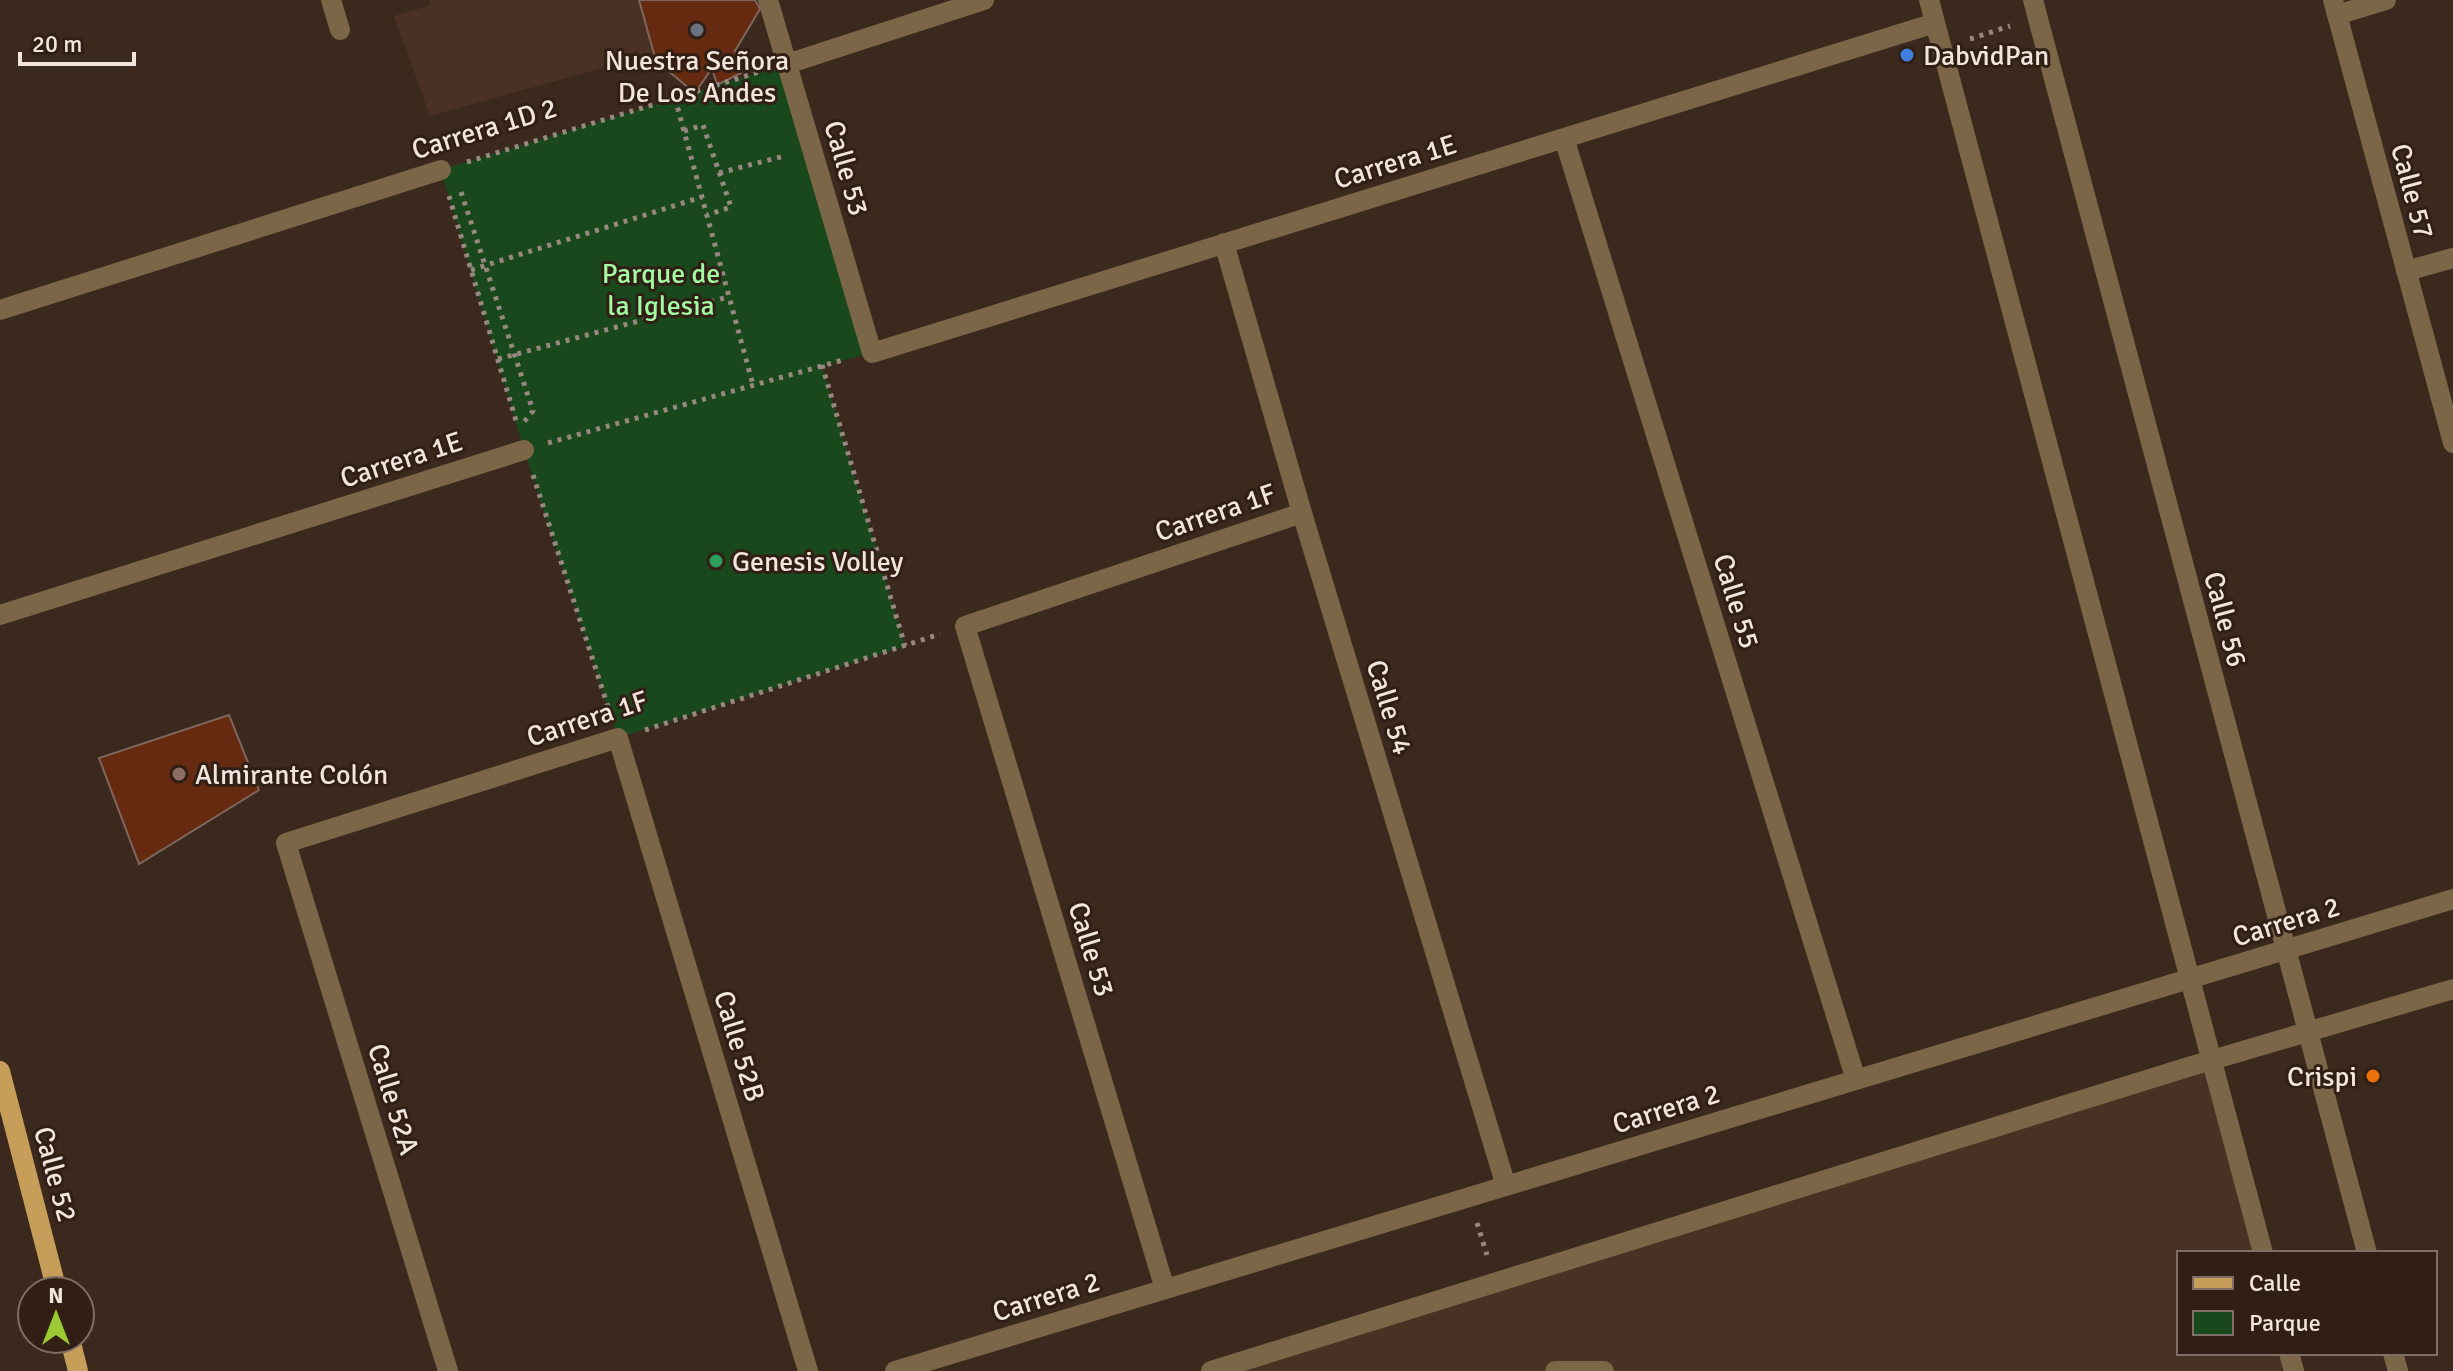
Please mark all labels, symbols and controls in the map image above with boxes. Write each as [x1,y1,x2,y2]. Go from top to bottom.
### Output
scale bar [20,16,134,66]
marker: Nuestra Señora De Los Andes [688,21,706,39]
text: 20 m [32,29,82,59]
place label: DabvidPan [1923,39,2049,73]
place label: Nuestra Señora De Los Andes [605,44,789,110]
marker: DabvidPan [1898,46,1916,64]
street label: Carrera 1D 2 [408,91,561,167]
street label: Calle 53 [816,117,876,220]
street label: Carrera 1E [1330,127,1461,197]
street label: Calle 57 [2383,140,2441,243]
park label: Parque de la Iglesia [602,257,720,323]
street label: Carrera 1E [336,424,467,496]
street label: Carrera 1F [1151,476,1280,549]
place label: Genesis Volley [732,545,903,579]
street label: Calle 55 [1706,550,1767,653]
marker: Genesis Volley [707,552,725,570]
street label: Calle 56 [2196,568,2254,671]
street label: Calle 54 [1359,656,1420,759]
street label: Carrera 1F [523,683,652,754]
place label: Almirante Colón [195,758,388,792]
marker: Almirante Colón [170,765,188,783]
street label: Carrera 2 [2228,890,2344,954]
street label: Calle 53 [1061,898,1122,1001]
street label: Calle 52B [706,987,772,1106]
street label: Calle 52A [360,1040,426,1159]
place label: Crispi [2287,1060,2357,1094]
marker: Crispi [2364,1067,2382,1085]
street label: Carrera 2 [1608,1077,1724,1141]
street label: Calle 52 [26,1123,84,1226]
legend [2177,1251,2437,1355]
street label: Carrera 2 [988,1265,1104,1329]
text: Calle [2249,1268,2301,1298]
north arrow [16,1275,96,1355]
text: N [48,1282,64,1309]
text: Parque [2249,1308,2321,1338]

